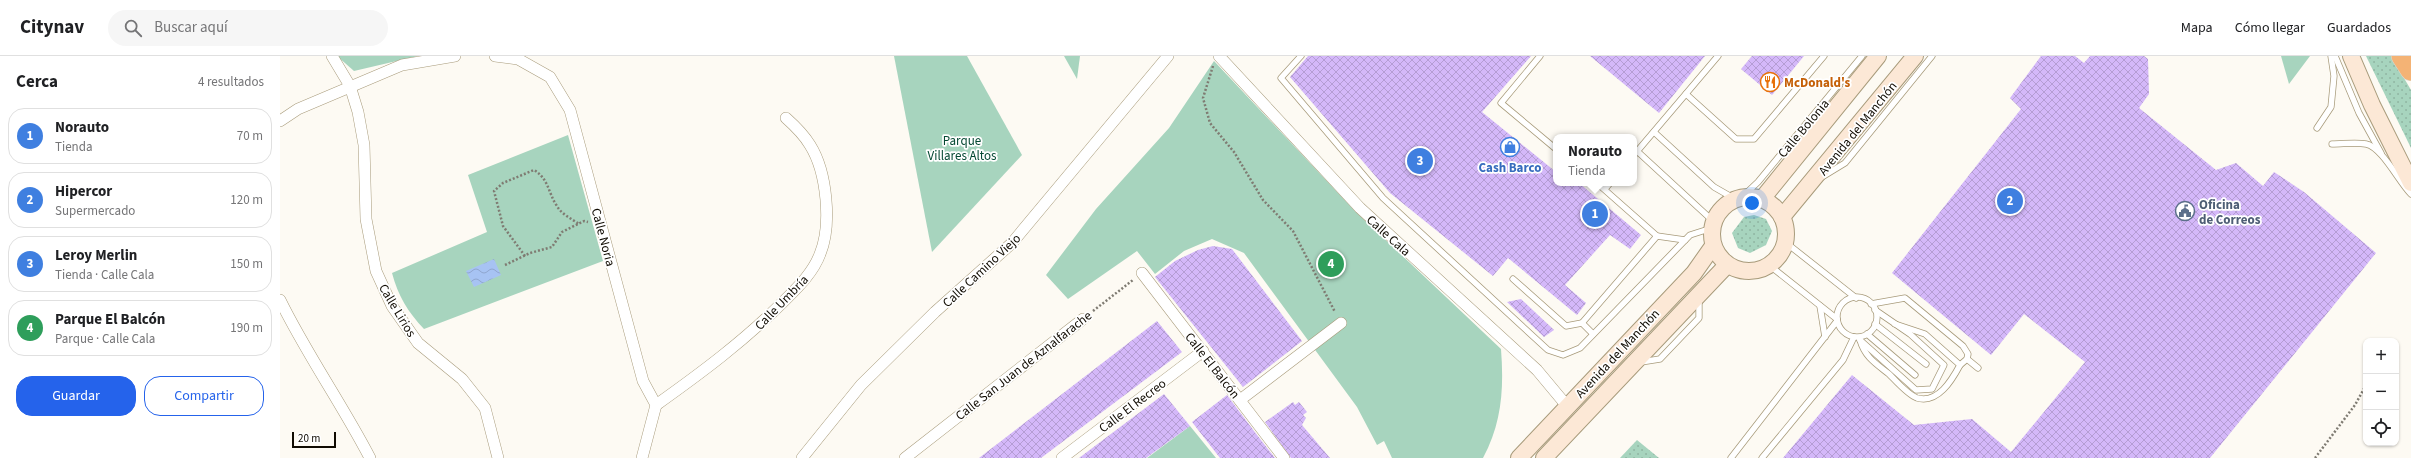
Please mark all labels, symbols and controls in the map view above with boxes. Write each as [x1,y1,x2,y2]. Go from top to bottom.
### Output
search box [108,10,388,46]
text: Citynav [20,14,84,41]
icon: search [122,17,144,39]
text: Buscar aquí [154,17,228,38]
text: Mapa [2181,18,2213,38]
text: Cómo llegar [2235,18,2305,38]
text: Guardados [2327,18,2391,38]
text: Cerca [16,70,58,94]
restaurant icon: McDonald's [1759,71,1781,93]
text: 4 resultados [198,73,264,91]
place label: McDonald's [1784,74,1851,92]
street label: Avenida del Manchón [1814,78,1901,179]
street label: Calle Bolonia [1774,95,1834,162]
text: Norauto [55,117,109,138]
text: 1 [27,127,33,145]
text: 70 m [237,127,263,145]
park label: Parque Villares Altos [927,132,997,165]
popup [1553,134,1637,186]
shop icon: Cash Barco [1499,136,1521,158]
text: Tienda [55,138,93,156]
text: Norauto [1568,141,1622,162]
pin: 3 [1407,146,1433,176]
place label: Cash Barco [1479,159,1541,177]
text: Tienda [1568,162,1605,180]
text: Hipercor [55,181,112,202]
pin: 2 [1997,186,2023,216]
text: 2 [27,191,33,209]
text: 120 m [230,191,263,209]
your location [1742,193,1762,213]
place label: Oficina de Correos [2199,196,2261,229]
pin: 1 [1582,199,1608,229]
public building icon: Oficina de Correos [2174,200,2196,222]
text: Supermercado [55,202,135,220]
street label: Calle Noria [587,206,619,268]
street label: Calle Cala [1362,211,1414,260]
street label: Calle Camino Viejo [939,230,1025,312]
text: Leroy Merlin [55,245,137,266]
pin: 4 [1318,249,1344,279]
text: 3 [27,255,33,273]
text: 150 m [230,255,263,273]
text: Tienda · Calle Cala [55,266,154,284]
street label: Calle Umbría [751,271,813,334]
street label: Calle Lirios [374,280,420,341]
street label: Avenida del Manchón [1572,305,1664,402]
street label: Calle San Juan de Aznalfarache [952,307,1096,425]
text: Parque El Balcón [55,309,165,330]
text: 4 [27,319,33,337]
text: 190 m [230,319,263,337]
street label: Calle El Balcón [1181,329,1244,403]
text: Parque · Calle Cala [55,330,155,348]
map controls [2363,338,2399,446]
button: + [2363,338,2399,374]
button: − [2363,374,2399,410]
street label: Calle El Recreo [1095,375,1170,437]
button: Guardar [16,376,136,416]
button: Compartir [144,376,264,416]
button: locate [2363,410,2399,446]
scale bar [292,430,336,449]
text: 20 m [298,431,320,446]

